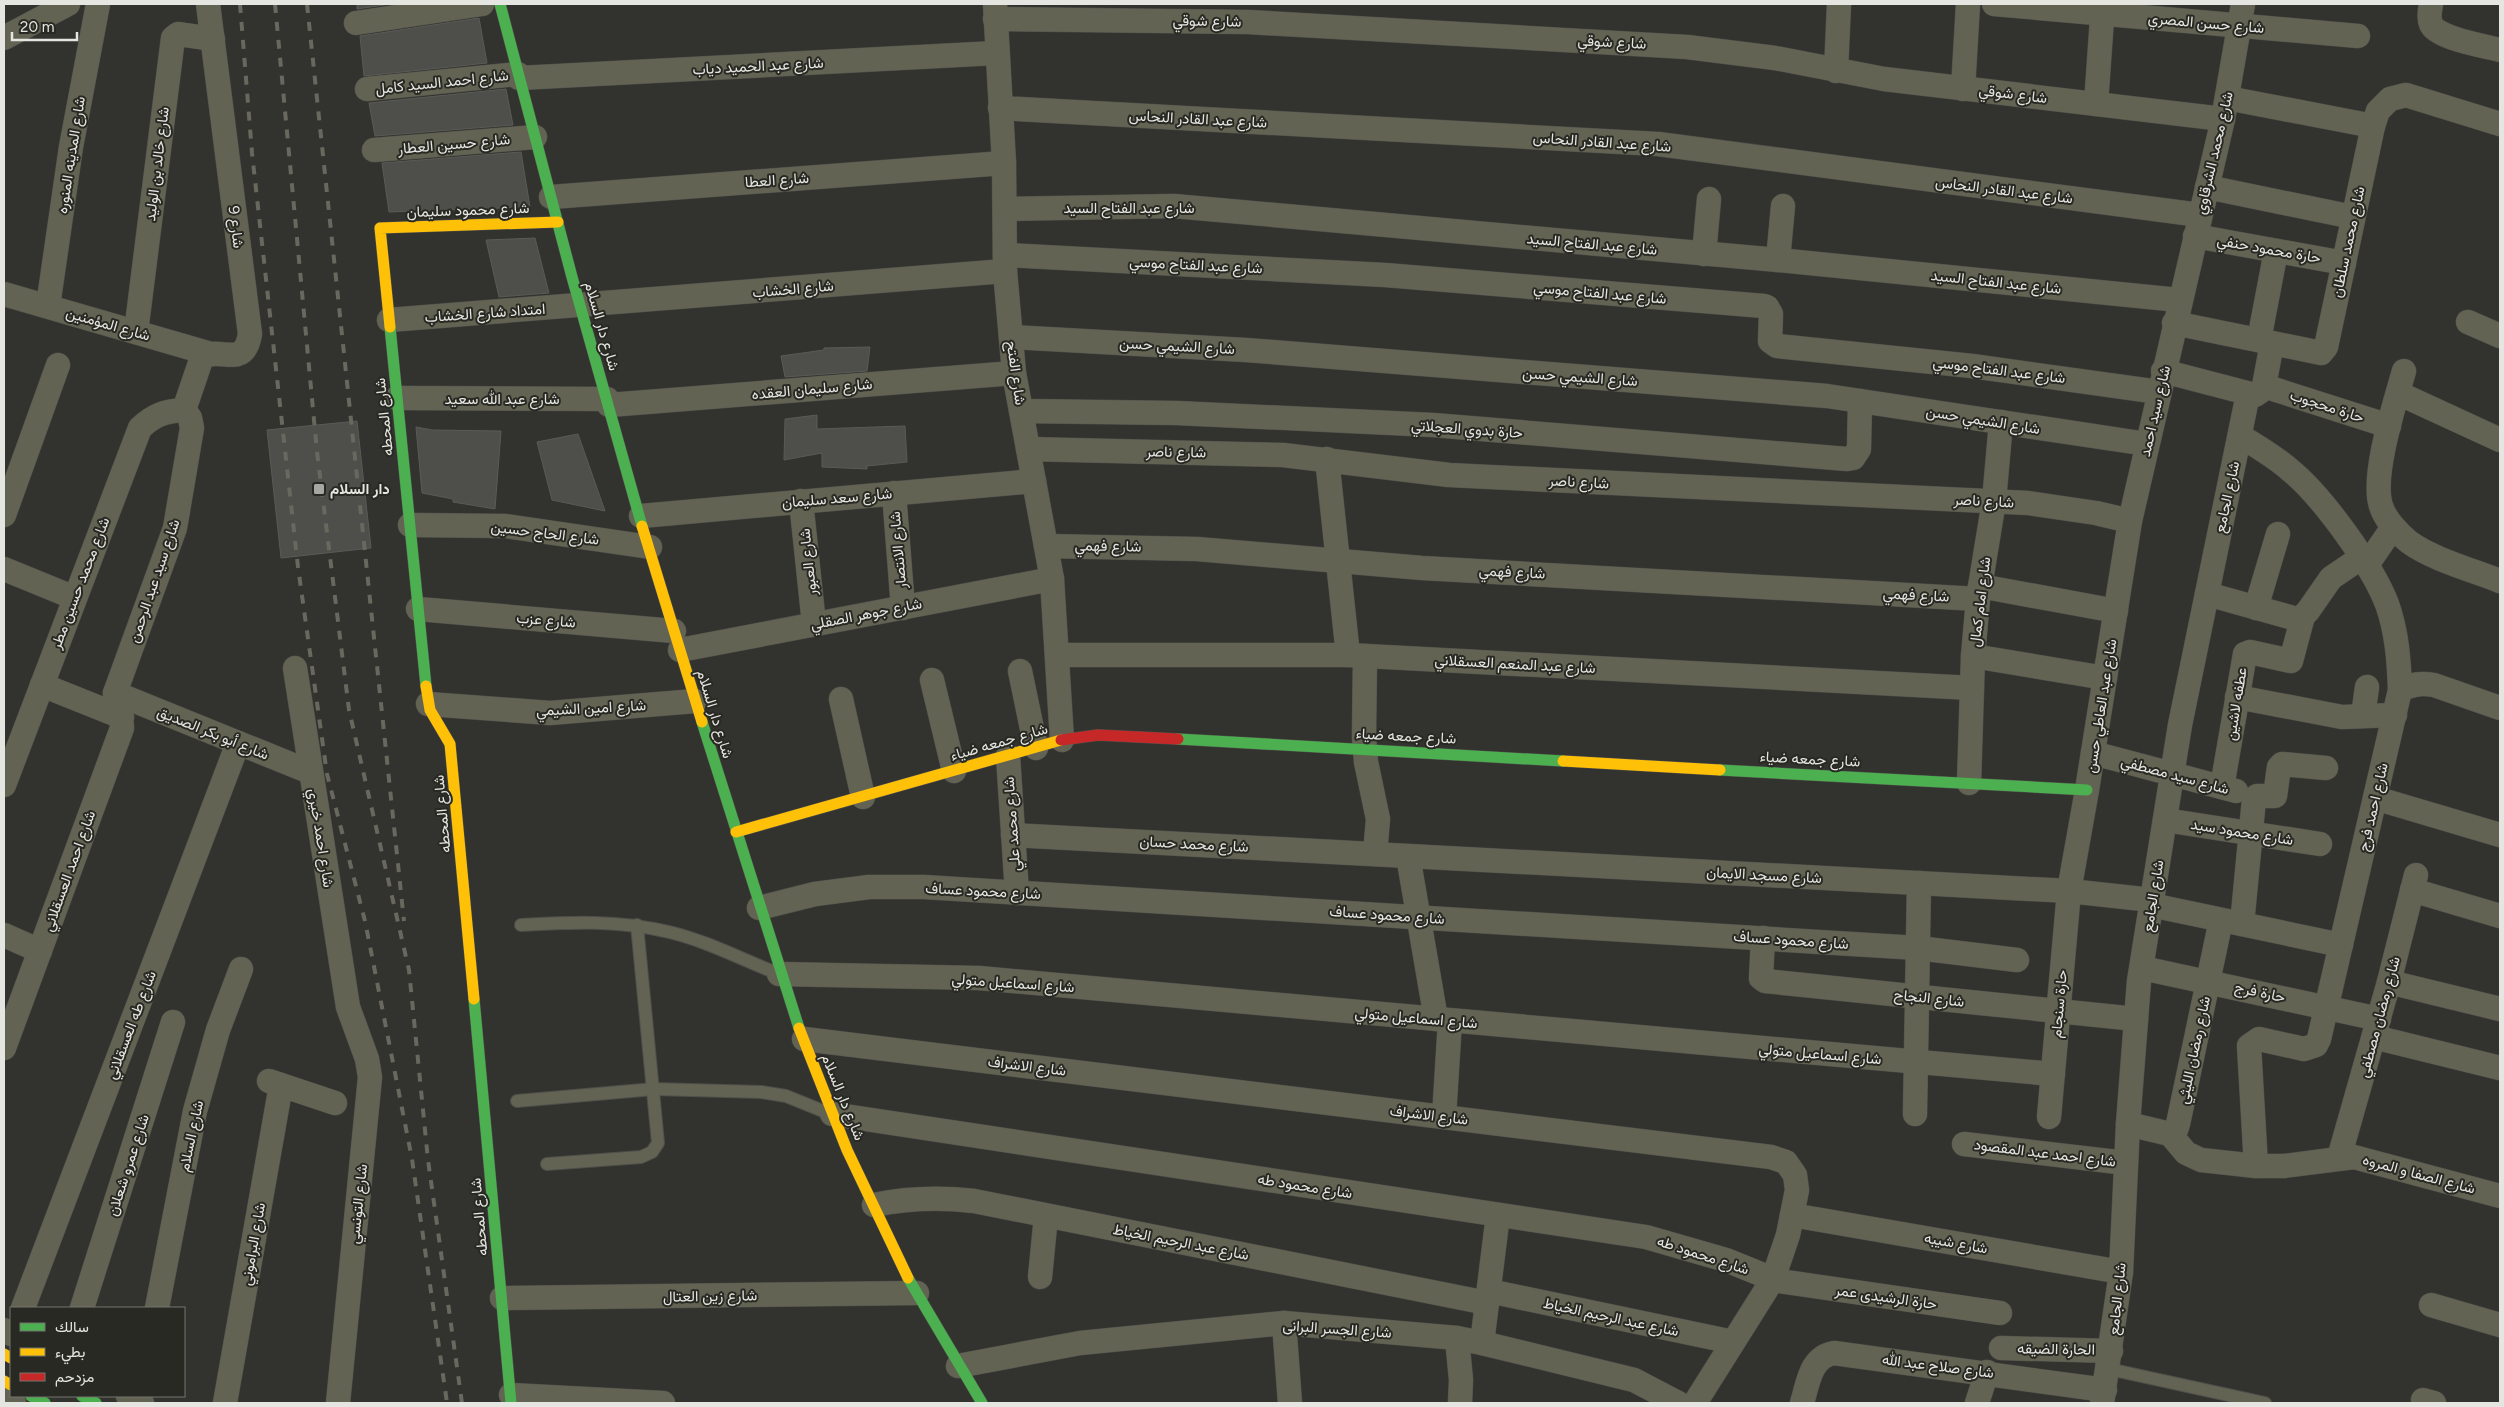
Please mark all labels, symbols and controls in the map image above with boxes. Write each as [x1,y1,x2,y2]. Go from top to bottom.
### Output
street label: شارع حسن المصري [2147,9,2265,41]
scale bar [12,10,78,42]
street label: شارع شوقي [1172,11,1242,35]
text: 20 m [20,18,54,36]
street label: شارع شوقي [1577,31,1647,57]
street label: شارع عبد الحميد دياب [692,54,824,80]
street label: شارع احمد السيد كامل [374,66,510,100]
street label: شارع شوقي [1977,81,2048,111]
street label: شارع محمد الشرقاوي [2191,90,2241,217]
street label: شارع المدينه المنوره [53,95,91,215]
street label: شارع خالد بن الوليد [141,106,175,222]
street label: شارع عبد القادر النحاس [1128,106,1268,134]
street label: شارع عبد القادر النحاس [1532,128,1672,158]
street label: شارع حسين العطار [396,130,511,160]
street label: شارع العطا [744,169,810,193]
street label: شارع عبد القادر النحاس [1934,173,2074,209]
street label: شارع محمد سلطان [2327,185,2371,300]
street label: شارع محمود سليمان [406,199,530,223]
street label: شارع عبد الفتاح السيد [1063,199,1195,219]
street label: شارع 9 [222,205,248,250]
street label: شارع عبد الفتاح السيد [1526,229,1658,261]
street label: حارة محمود حنفي [2215,231,2322,271]
street label: شارع عبد الفتاح موسي [1129,253,1263,281]
street label: شارع عبد الفتاح السيد [1930,266,2062,300]
street label: شارع الخشاب [752,276,835,304]
street label: شارع عبد الفتاح موسي [1532,278,1667,312]
street label: شارع دار السلام [579,279,623,373]
street label: امتداد شارع الخشاب [424,300,546,328]
street label: شارع المؤمنين [63,303,152,347]
street label: شارع الشيمي حسن [1119,334,1235,362]
street label: شارع الفتح [1001,340,1029,407]
street label: شارع عبد الفتاح موسي [1931,353,2067,391]
street label: شارع الشيمي حسن [1521,364,1638,394]
street label: شارع سيد احمد [2136,364,2176,459]
street label: شارع سليمان العقده [751,375,873,405]
street label: شارع المحطه [371,377,399,457]
street label: حارة محجوب [2288,386,2366,426]
street label: شارع عبد الله سعيد [445,390,560,410]
street label: شارع الشيمي حسن [1924,402,2042,442]
street label: حارة بدوي العجلاتي [1410,416,1523,446]
street label: شارع ناصر [1145,442,1207,464]
street label: شارع الجامع [2211,459,2245,535]
street label: شارع ناصر [1547,471,1610,495]
place label: دار السلام [330,480,390,499]
marker: دار السلام [312,482,326,496]
street label: شارع سعد سليمان [781,484,893,514]
street label: شارع ناصر [1952,490,2015,514]
street label: شارع الانتصار [886,510,912,590]
street label: شارع محمد حسين مطر [46,515,115,653]
street label: شارع سيد عبد الرحمن [124,517,186,646]
street label: شارع الحاج حسين [490,517,600,551]
street label: شارع العبور [796,527,823,597]
street label: شارع فهمي [1074,536,1142,560]
street label: شارع امام كمال [1966,556,1996,648]
street label: شارع فهمي [1478,561,1546,587]
street label: شارع فهمي [1882,584,1950,610]
street label: شارع جوهر الصقلي [809,594,924,638]
street label: شارع عزب [515,608,577,634]
street label: شارع عبد العاطي حسن [2082,637,2124,775]
street label: شارع عبد المنعم العسقلاني [1434,651,1596,681]
street label: عطفه لاشين [2221,666,2252,742]
street label: شارع دار السلام [691,667,737,761]
street label: شارع امين الشيمي [535,696,647,724]
street label: شارع أبو بكر الصديق [154,702,272,765]
street label: شارع جمعه ضياء [948,719,1051,766]
street label: شارع جمعه ضياء [1355,724,1457,750]
street label: شارع جمعه ضياء [1759,747,1861,773]
street label: شارع سيد مصطفي [2118,752,2231,802]
street label: شارع احمد فرج [2354,761,2394,854]
street label: شارع المحطه [430,774,456,854]
street label: شارع محمد علي [1000,776,1028,872]
street label: شارع احمد خيري [300,787,338,890]
street label: شارع احمد العسقلاني [39,808,103,935]
street label: شارع محمود سيد [2189,815,2295,851]
street label: شارع محمد حسان [1139,832,1249,858]
street label: شارع الجامع [2138,858,2170,934]
street label: شارع مسجد الايمان [1706,863,1822,889]
street label: شارع محمود عساف [925,879,1041,905]
street label: شارع محمود عساف [1329,902,1445,930]
street label: شارع محمود عساف [1733,927,1849,955]
street label: شارع رمضان مصطفي [2354,954,2408,1081]
street label: شارع طه العسقلاني [102,968,164,1083]
street label: حارة سنجام [2047,969,2072,1039]
street label: شارع اسماعيل متولي [951,970,1075,1000]
street label: حارة فرج [2233,978,2287,1008]
street label: شارع النجاح [1893,985,1965,1013]
street label: شارع رمضان الليثي [2174,994,2218,1106]
street label: شارع اسماعيل متولي [1353,1004,1478,1036]
street label: شارع اسماعيل متولي [1757,1040,1882,1072]
street label: شارع دار السلام [816,1051,869,1144]
street label: شارع الاشراف [986,1052,1067,1082]
street label: شارع السلام [175,1099,209,1174]
street label: شارع الاشراف [1388,1101,1469,1131]
street label: شارع عمرو شعلان [103,1112,155,1219]
street label: شارع احمد عبد المقصود [1973,1135,2117,1173]
street label: شارع الصفا و المروه [2360,1150,2477,1200]
street label: شارع التونسي [345,1163,375,1245]
street label: شارع محمود طه [1256,1170,1354,1204]
street label: شارع المحطه [467,1177,493,1257]
street label: شارع البراموني [237,1201,273,1288]
street label: شارع عبد الرحيم الخياط [1111,1220,1251,1266]
street label: شارع شيبه [1923,1229,1989,1259]
street label: شارع محمود طه [1654,1232,1751,1280]
street label: شارع الجامع [2104,1262,2132,1336]
street label: حارة الرشيدى عمر [1833,1281,1938,1314]
street label: شارع زين العتال [663,1286,758,1308]
street label: شارع عبد الرحيم الخياط [1541,1294,1681,1342]
legend [10,1307,185,1397]
street label: شارع الجسر البرانى [1282,1316,1392,1344]
text: سالك [55,1318,89,1336]
street label: الحارة الضيقه [2017,1339,2095,1359]
text: بطيء [55,1343,85,1365]
street label: شارع صلاح عبد الله [1881,1350,1995,1384]
text: مزدحم [55,1368,94,1387]

